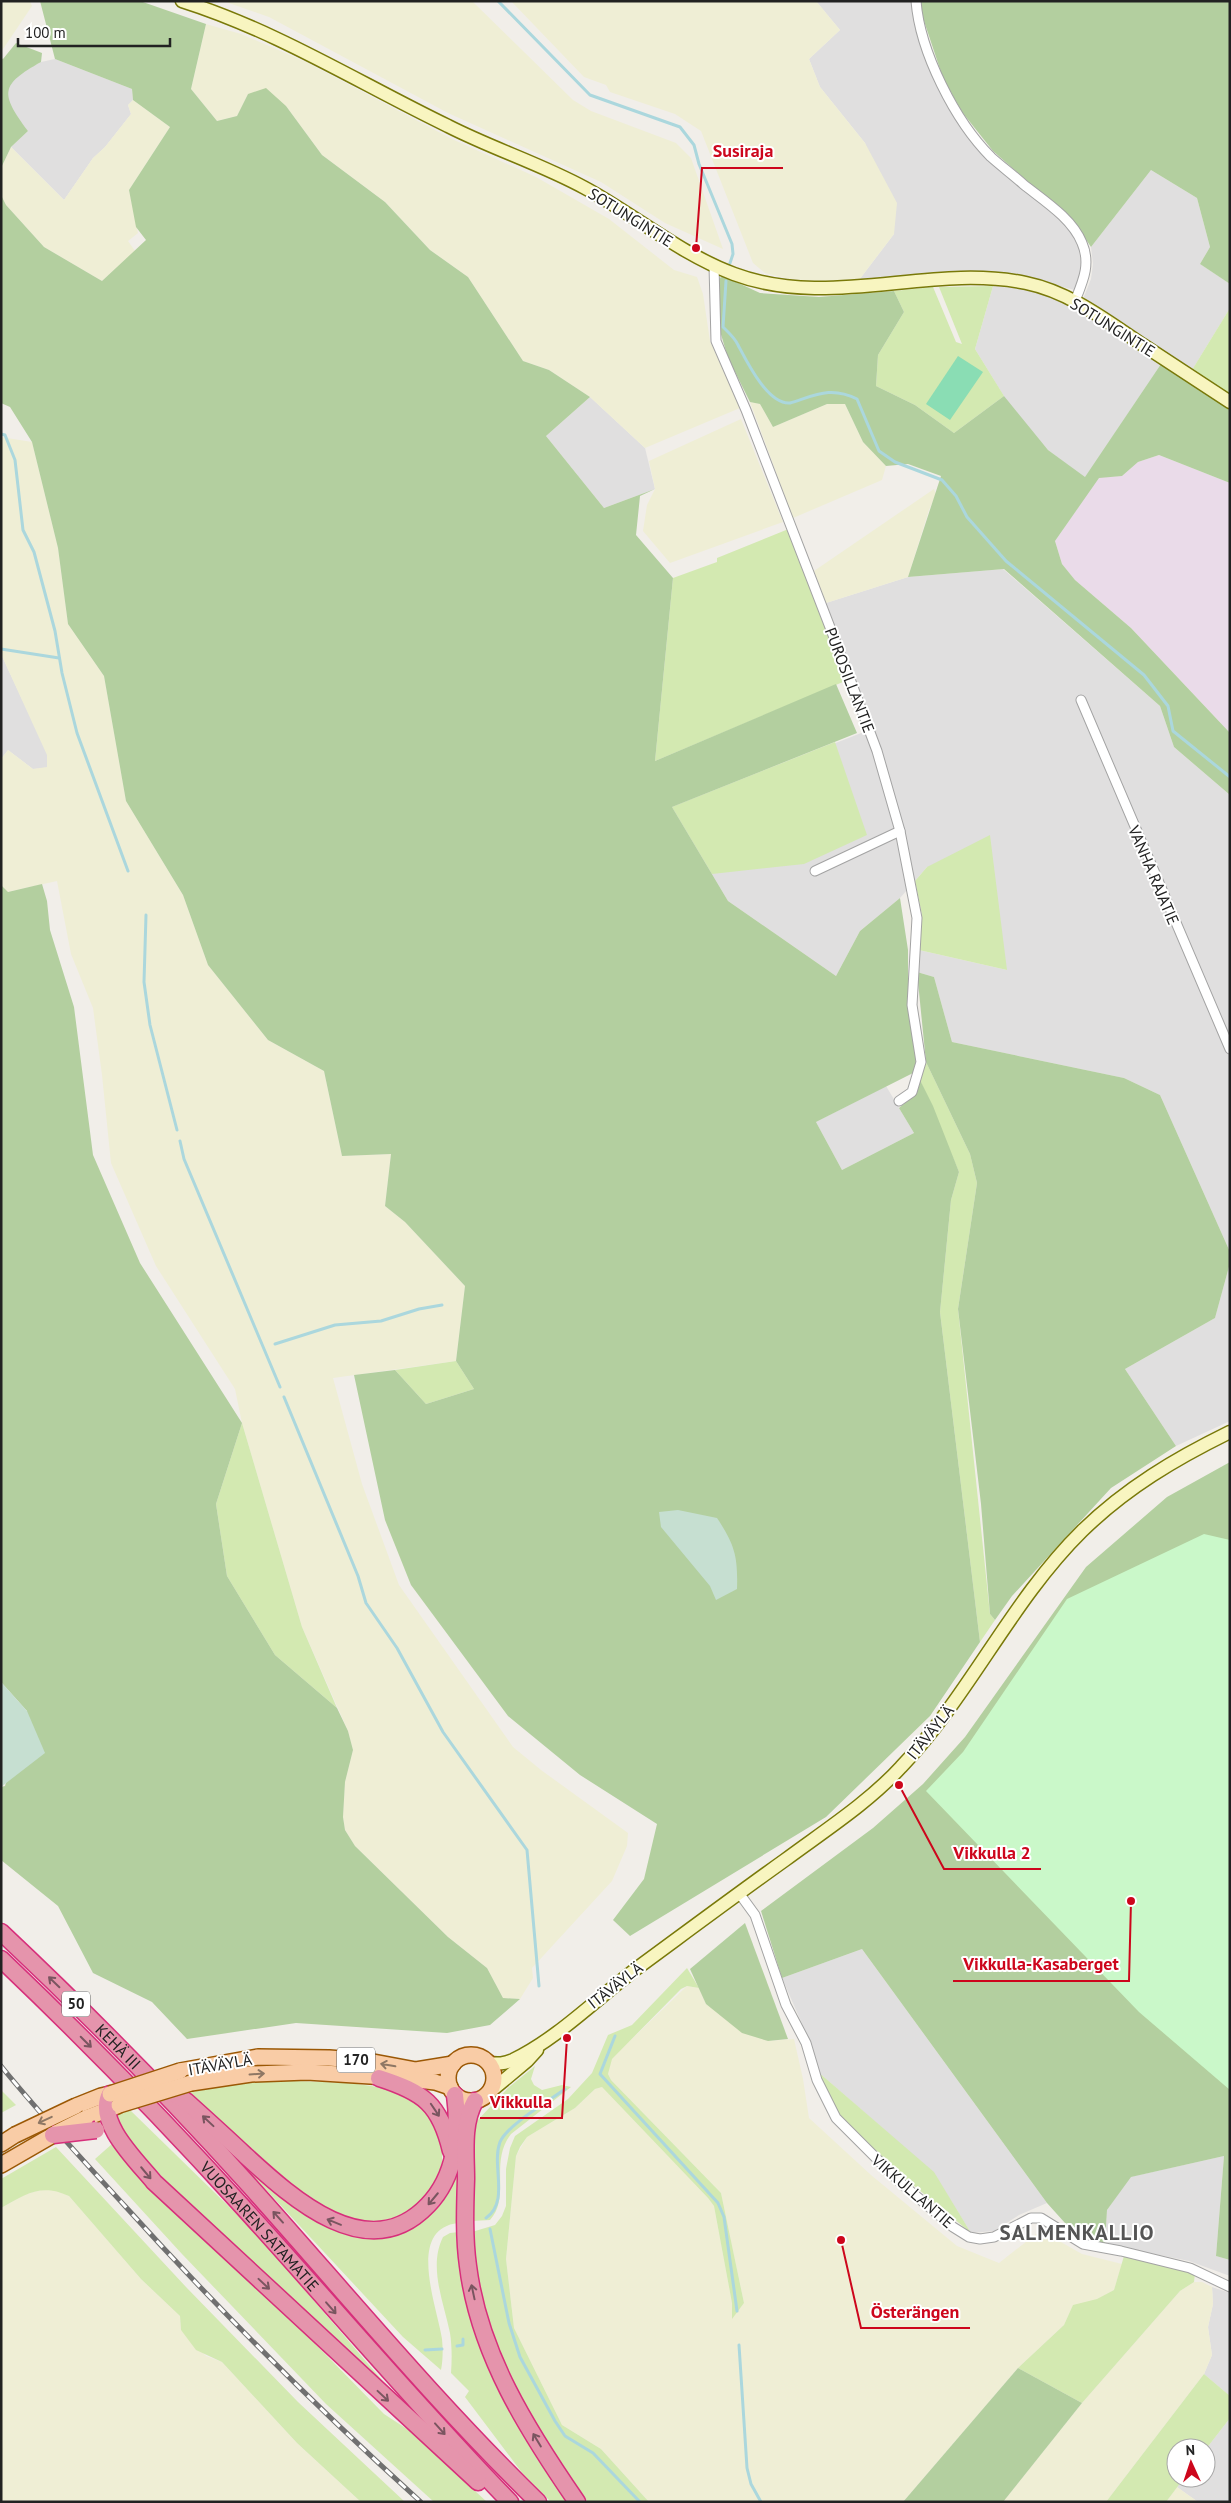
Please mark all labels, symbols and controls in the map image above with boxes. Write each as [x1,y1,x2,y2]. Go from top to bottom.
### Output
scale bar [18,15,170,47]
text: 100 m [25,23,66,42]
callout: Susiraja [702,135,783,168]
text: Susiraja [713,139,773,162]
street label: SOTUNGINTIE [585,183,677,251]
street label: SOTUNGINTIE [1067,293,1159,361]
street label: PUROSILLANTIE [821,625,879,735]
street label: VANHA RAJATIE [1124,822,1184,928]
street label: ITÄVÄYLÄ [902,1700,958,1763]
callout: Vikkulla 2 [944,1836,1041,1869]
text: Vikkulla 2 [952,1841,1031,1864]
callout: Vikkulla-Kasaberget [953,1948,1129,1981]
text: Vikkulla-Kasaberget [962,1952,1119,1975]
street label: ITÄVÄYLÄ [583,1957,647,2013]
one-way arrow [47,1976,60,1988]
road number: 50 [62,1992,90,2016]
street label: KEHÄ III [92,2020,145,2074]
one-way arrow [80,2036,92,2048]
street label: ITÄVÄYLÄ [187,2048,254,2079]
road number: 170 [337,2048,375,2072]
one-way arrow [380,2060,396,2069]
one-way arrow [249,2069,265,2078]
callout: Vikkulla [480,2085,562,2118]
text: Vikkulla [489,2090,552,2113]
one-way arrow [430,2103,440,2117]
one-way arrow [201,2115,214,2127]
one-way arrow [38,2116,53,2125]
street label: VIKKULLANTIE [867,2149,958,2232]
street label: VUOSAAREN SATAMATIE [195,2156,323,2295]
one-way arrow [141,2166,152,2179]
one-way arrow [427,2193,438,2206]
one-way arrow [272,2210,284,2223]
one-way arrow [327,2216,342,2226]
district label: SALMENKALLIO [1000,2219,1154,2246]
one-way arrow [258,2278,271,2290]
one-way arrow [468,2284,477,2300]
callout: Österängen [861,2295,970,2328]
text: Österängen [871,2300,959,2323]
one-way arrow [325,2301,337,2314]
one-way arrow [376,2390,389,2402]
one-way arrow [434,2422,445,2435]
one-way arrow [531,2434,541,2448]
north arrow [1166,2438,1216,2488]
text: N [1185,2441,1195,2459]

